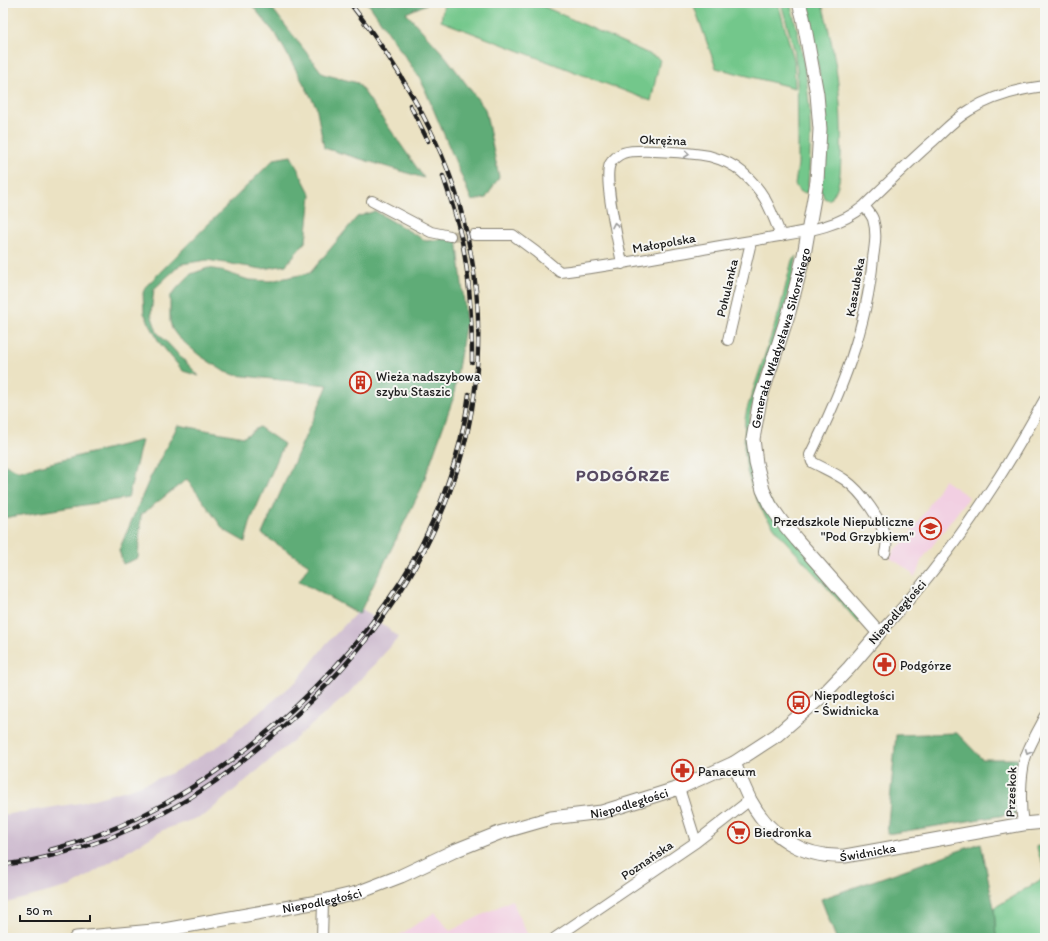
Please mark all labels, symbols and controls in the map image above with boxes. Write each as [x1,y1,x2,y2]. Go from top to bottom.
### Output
street label: Okrężna [639,132,687,148]
one-way arrow [684,149,690,158]
one-way arrow [611,222,620,229]
street label: Małopolska [631,230,697,256]
street label: Generała Władysława Sikorskiego [748,246,813,430]
street label: Kaszubska [842,256,868,318]
street label: Pohulanka [713,257,741,318]
place label: Wieża nadszybowa szybu Staszic [376,369,481,399]
building icon: Wieża nadszybowa szybu Staszic [347,370,373,396]
district label: PODGÓRZE [576,465,670,485]
place label: Przedszkole Niepubliczne "Pod Grzybkiem" [773,514,914,544]
school or university icon: Przedszkole Niepubliczne "Pod Grzybkiem" [917,515,943,541]
street label: Niepodległości [865,577,929,647]
pharmacy icon: Podgórze [871,652,897,678]
place label: Podgórze [900,658,952,673]
place label: Niepodległości - Świdnicka [814,688,895,718]
bus stop icon: Niepodległości - Świdnicka [786,689,812,715]
one-way arrow [1025,748,1033,755]
pharmacy icon: Panaceum [669,758,695,784]
place label: Panaceum [698,764,756,779]
street label: Przeskok [1003,766,1019,818]
street label: Niepodległości [589,784,670,821]
supermarket icon: Biedronka [726,819,752,845]
place label: Biedronka [754,825,812,840]
street label: Poznańska [618,837,676,883]
street label: Świdnicka [839,839,897,864]
street label: Niepodległości [281,884,364,916]
scale bar [20,897,90,923]
text: 50 m [26,904,52,918]

